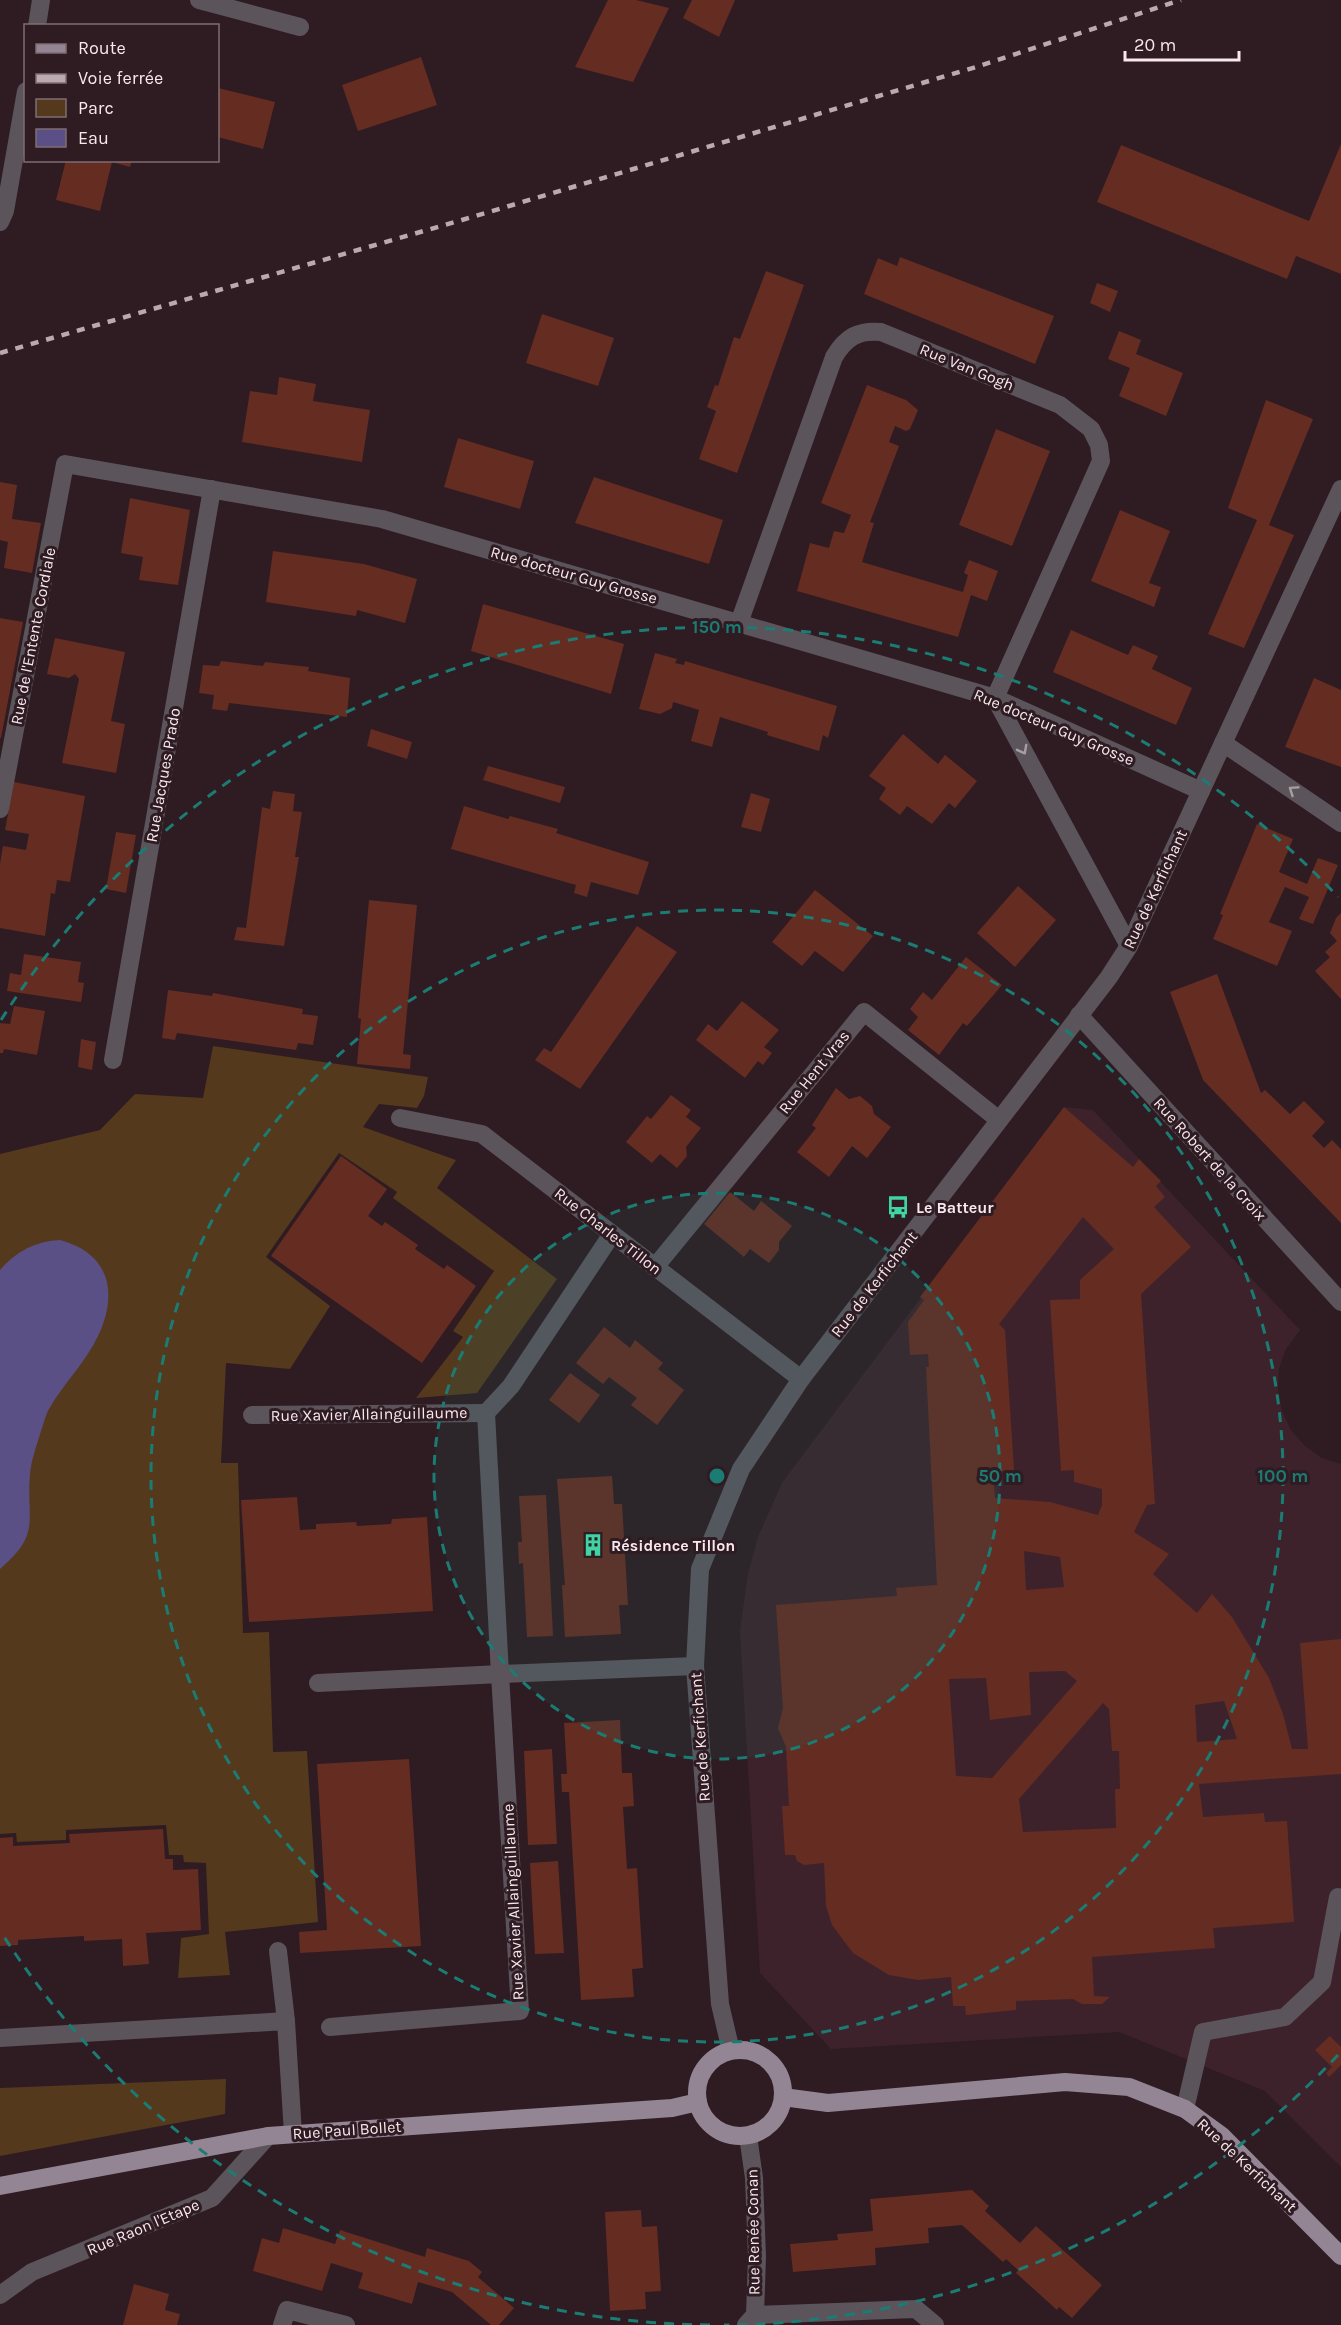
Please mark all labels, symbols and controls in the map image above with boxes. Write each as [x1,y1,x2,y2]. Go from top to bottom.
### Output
legend [24,24,219,162]
scale bar [1125,24,1239,62]
text: 20 m [1134,34,1176,56]
text: Route [78,37,126,59]
text: Voie ferrée [78,67,163,89]
text: Parc [78,97,114,119]
text: Eau [78,127,109,149]
street label: Rue Van Gogh [917,339,1017,395]
street label: Rue docteur Guy Grosse [488,542,660,608]
street label: Rue de l'Entente Cordiale [6,546,60,726]
text: 150 m [692,616,742,638]
street label: Rue docteur Guy Grosse [971,685,1137,769]
street label: Rue Jacques Prado [142,706,184,844]
one-way arrow [1016,744,1027,754]
one-way arrow [1288,786,1299,797]
street label: Rue de Kerfichant [1119,826,1191,952]
street label: Rue Hent Vras [775,1027,853,1117]
street label: Rue Robert de la Croix [1150,1093,1270,1225]
street label: Rue Charles Tillon [551,1183,665,1279]
bus stop icon: Le Batteur [885,1194,911,1220]
place label: Le Batteur [916,1198,994,1217]
street label: Rue de Kerfichant [827,1227,921,1341]
street label: Rue Xavier Allainguillaume [270,1403,468,1425]
text: 50 m [978,1465,1022,1487]
text: 100 m [1258,1465,1308,1487]
centre of rings [707,1466,727,1486]
building icon: Résidence Tillon [580,1532,606,1558]
place label: Résidence Tillon [611,1536,735,1555]
street label: Rue de Kerfichant [686,1672,714,1802]
street label: Rue Xavier Allainguillaume [498,1803,528,2001]
street label: Rue de Kerfichant [1193,2114,1301,2216]
street label: Rue Paul Bollet [292,2117,402,2143]
street label: Rue Renée Conan [742,2169,764,2295]
street label: Rue Raon l'Etape [84,2195,202,2259]

